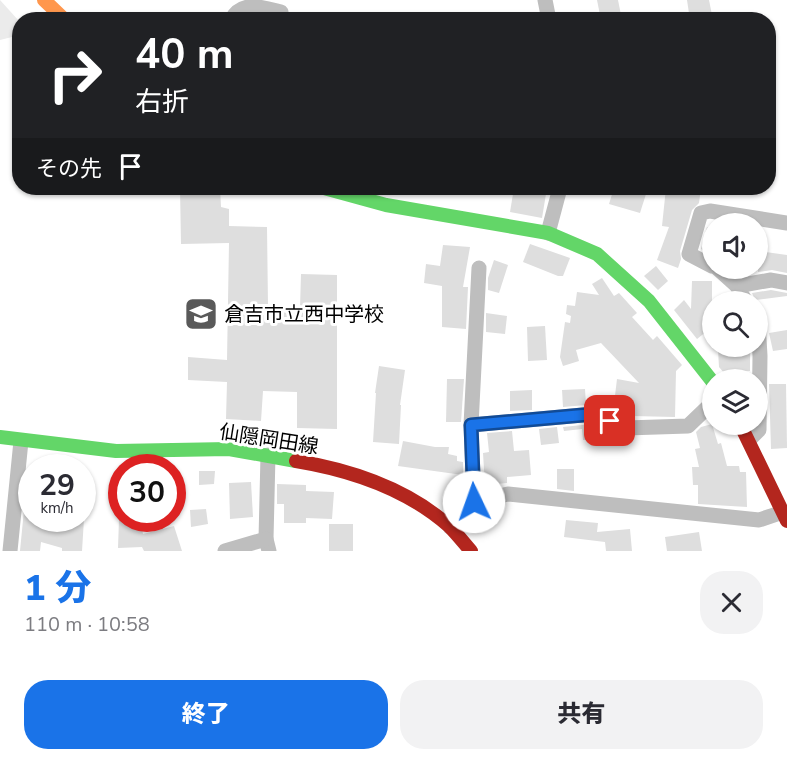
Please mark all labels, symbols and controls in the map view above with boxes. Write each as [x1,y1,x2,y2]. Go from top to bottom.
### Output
text: 40 m [135,26,234,83]
icon: right [36,36,114,114]
text: 右折 [135,84,189,121]
icon: arrive [114,150,147,183]
text: その先 [36,154,102,184]
map controls [702,213,768,435]
button: sound [702,213,768,279]
button: search [702,291,768,357]
school or university icon: 倉吉市立西中学校 [183,296,219,332]
place label: 倉吉市立西中学校 [224,301,384,328]
button: layers [702,369,768,435]
pin [584,395,635,446]
icon: arrive [593,404,626,437]
street label: 仙隠岡田線 [217,418,320,461]
speed limit sign: 30 [108,454,186,532]
text: 29 [39,465,75,506]
position arrow [442,470,506,534]
text: km/h [40,498,74,518]
text: 1 分 [24,564,92,613]
button: close [700,571,763,634]
text: 110 m · 10:58 [24,611,150,638]
button: 終了 [24,680,388,749]
button: 共有 [400,680,763,749]

